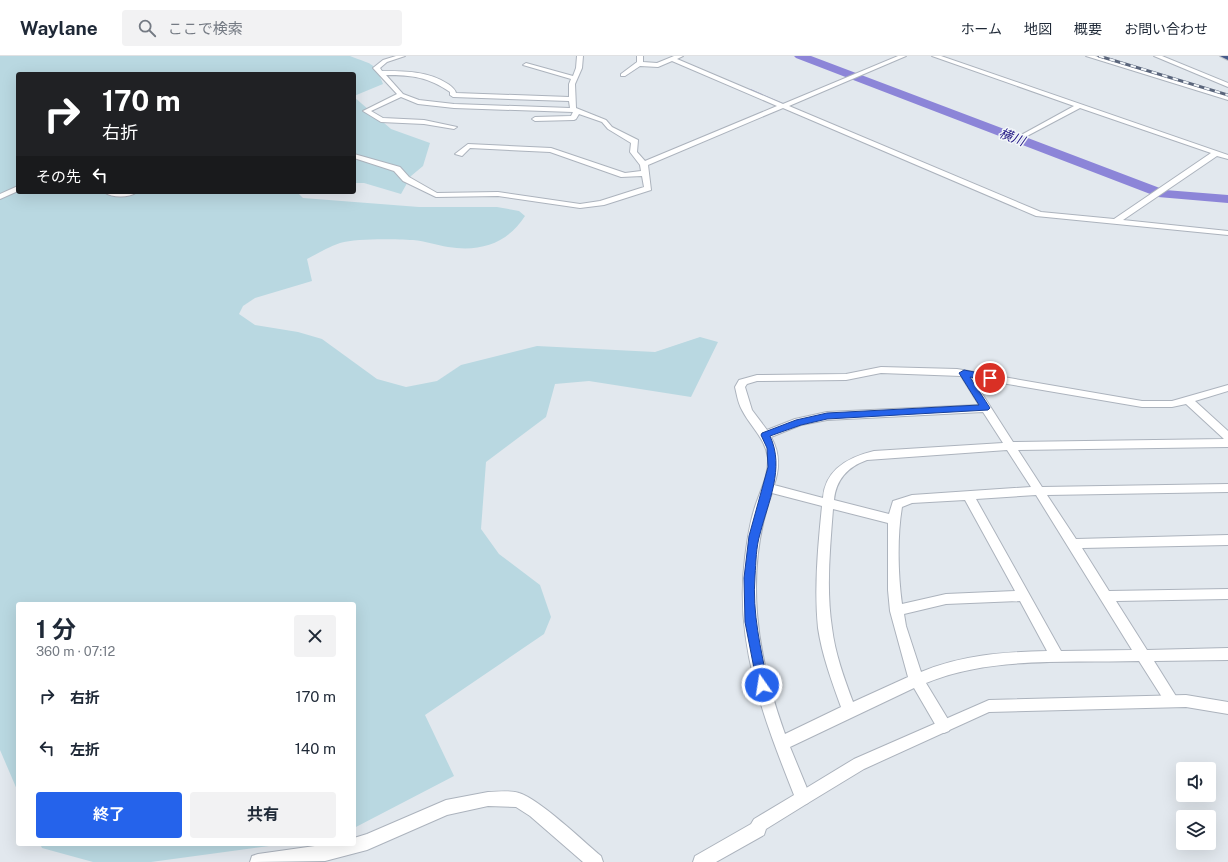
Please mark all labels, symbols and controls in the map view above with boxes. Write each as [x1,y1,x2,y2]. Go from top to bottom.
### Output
search box [122,10,402,46]
text: Waylane [20,17,98,39]
icon: search [136,17,158,39]
text: ここで検索 [168,20,243,37]
text: ホーム [960,21,1002,37]
text: 地図 [1024,21,1052,37]
text: 概要 [1074,21,1102,37]
text: お問い合わせ [1124,21,1208,37]
text: 170 m [102,84,181,117]
icon: right [36,88,88,140]
text: 右折 [102,122,138,143]
water label: 横川 [997,125,1029,149]
icon: left [89,164,111,186]
text: その先 [36,168,81,185]
pin [973,361,1007,395]
icon: arrive [979,367,1001,389]
text: 1 分 [36,615,76,643]
button: close [294,615,336,657]
text: 360 m · 07:12 [36,644,115,659]
position arrow [741,664,783,706]
icon: right [36,685,58,707]
text: 170 m [295,688,336,705]
text: 右折 [70,689,100,706]
icon: left [36,737,58,759]
text: 140 m [295,740,336,757]
text: 左折 [70,741,100,758]
map controls [1176,762,1216,850]
button: sound [1176,762,1216,802]
button: 終了 [36,792,182,838]
button: 共有 [190,792,336,838]
button: layers [1176,810,1216,850]

